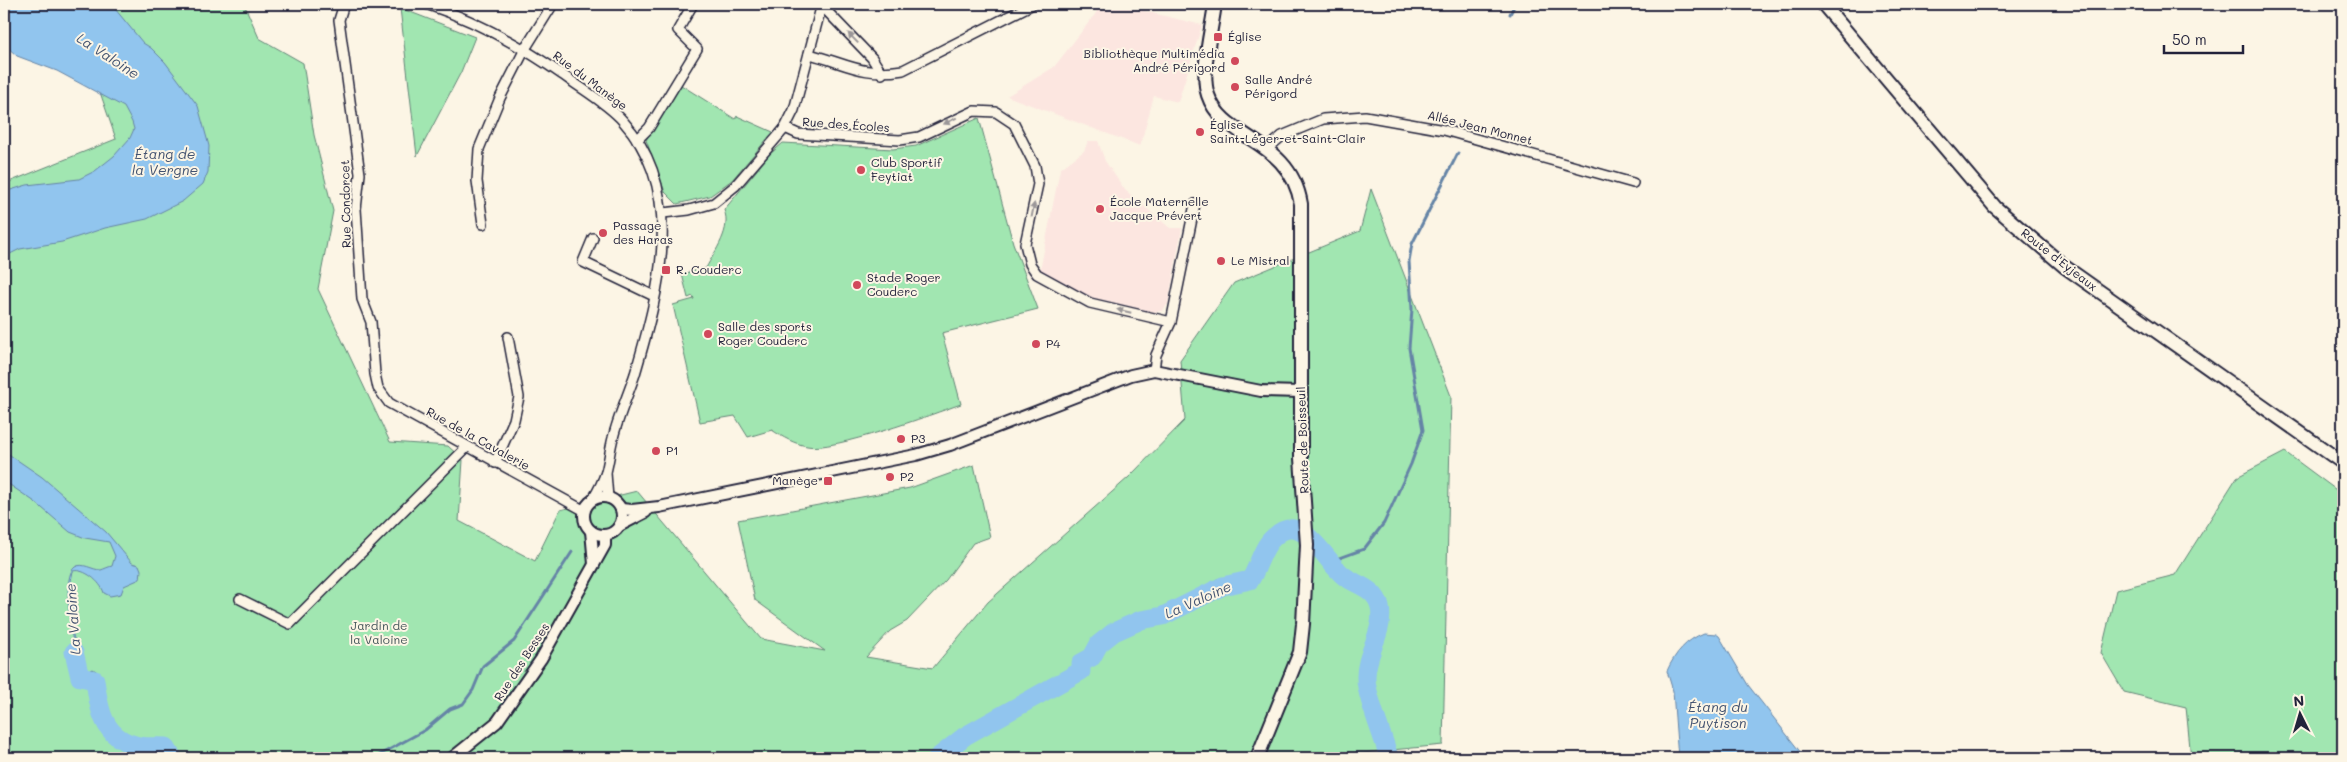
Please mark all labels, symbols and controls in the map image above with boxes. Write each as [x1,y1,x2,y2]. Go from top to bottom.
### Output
scale bar [2164,22,2243,54]
water label: La Valoine [73,28,143,83]
place label: Église [1228,28,1262,44]
text: 50 m [2172,29,2207,49]
marker: Église [1212,31,1224,43]
one-way arrow [847,33,859,45]
place label: Bibliothèque Multimédia André Périgord [1084,45,1225,75]
street label: Rue du Manège [550,47,631,113]
marker: Bibliothèque Multimédia André Périgord [1229,55,1241,67]
place label: Salle André Périgord [1245,71,1313,101]
marker: Salle André Périgord [1229,81,1241,93]
street label: Allée Jean Monnet [1426,106,1534,148]
street label: Rue des Écoles [802,113,890,135]
place label: Église Saint-Léger-et-Saint-Clair [1210,116,1366,146]
one-way arrow [943,118,957,126]
marker: Église Saint-Léger-et-Saint-Clair [1194,126,1206,138]
water label: Étang de la Vergne [132,144,198,179]
place label: Club Sportif Feytiat [871,154,942,184]
street label: Rue Condorcet [336,160,354,248]
marker: Club Sportif Feytiat [855,164,867,176]
place label: École Maternelle Jacque Prévert [1110,193,1209,223]
one-way arrow [1029,201,1037,217]
marker: École Maternelle Jacque Prévert [1094,203,1106,215]
place label: Passage des Haras [613,217,673,247]
street label: Route d'Eyjeaux [2018,224,2101,294]
marker: Passage des Haras [597,227,609,239]
place label: Le Mistral [1231,252,1289,268]
marker: Le Mistral [1215,255,1227,267]
place label: R. Couderc [676,261,741,277]
marker: R. Couderc [660,264,672,276]
place label: Stade Roger Couderc [867,269,941,299]
marker: Stade Roger Couderc [851,279,863,291]
one-way arrow [1116,307,1131,315]
place label: Salle des sports Roger Couderc [718,318,812,348]
marker: Salle des sports Roger Couderc [702,328,714,340]
place label: P4 [1046,335,1060,351]
marker: P4 [1030,338,1042,350]
street label: Route de Boisseuil [1292,386,1312,494]
street label: Rue de la Cavalerie [424,403,533,473]
place label: P3 [911,430,925,446]
marker: P3 [895,433,907,445]
place label: P1 [666,442,679,458]
marker: P1 [650,445,662,457]
place label: P2 [900,468,914,484]
marker: P2 [884,471,896,483]
place label: Manège [772,472,818,488]
marker: Manège [822,475,834,487]
water label: La Valoine [1161,576,1234,623]
water label: La Valoine [61,583,84,655]
park label: Jardin de la Valoine [350,617,408,647]
street label: Rue des Besses [490,619,552,704]
north arrow [2274,690,2324,740]
text: N [2293,691,2305,710]
water label: Étang du Puytison [1688,697,1748,732]

